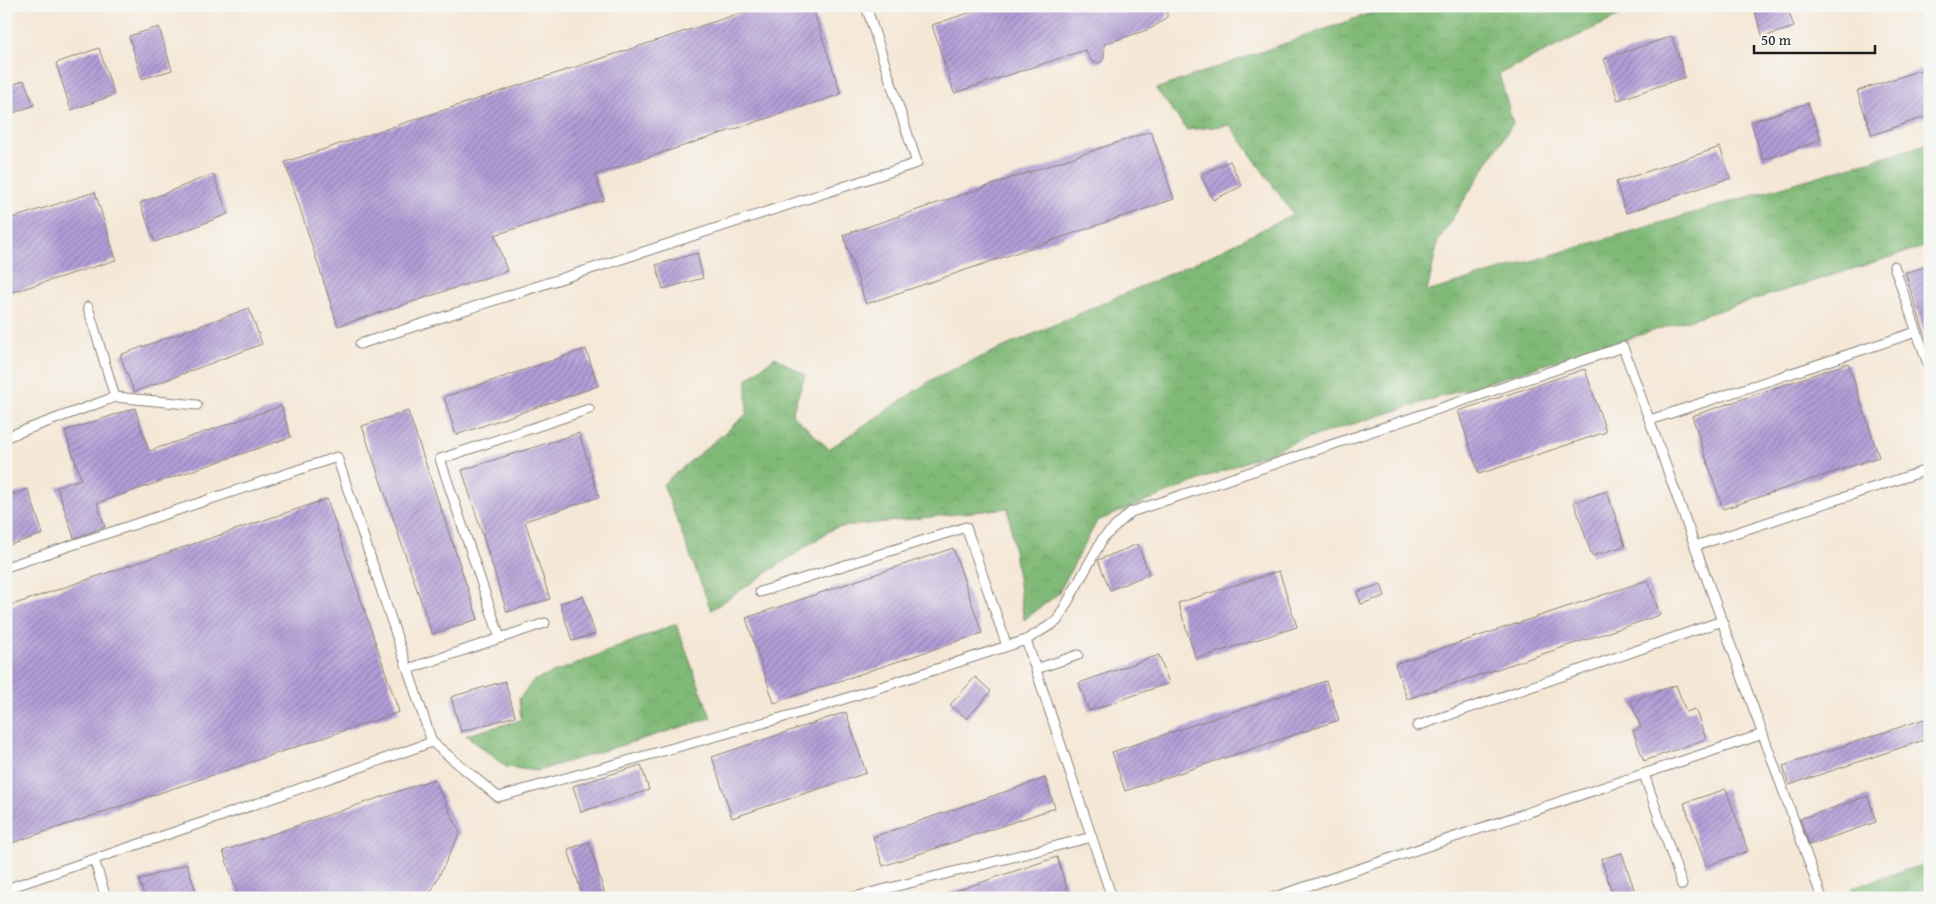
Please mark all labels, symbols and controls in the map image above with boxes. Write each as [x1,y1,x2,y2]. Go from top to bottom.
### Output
scale bar [1754,22,1875,54]
text: 50 m [1761,29,1792,50]

